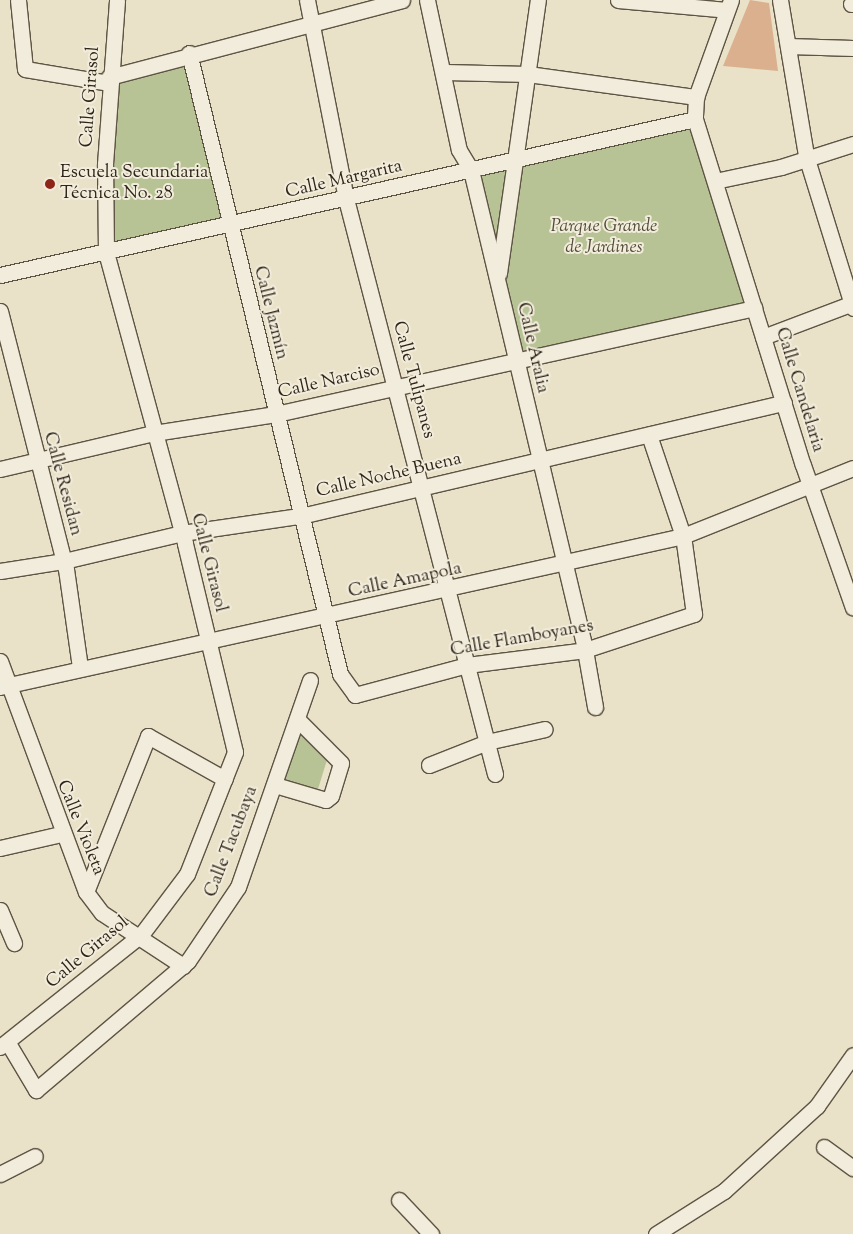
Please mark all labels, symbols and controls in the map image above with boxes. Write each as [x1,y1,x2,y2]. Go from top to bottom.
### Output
street label: Calle Girasol [77,46,105,148]
street label: Calle Margarita [284,156,404,204]
place label: Escuela Secundaria Técnica No. 28 [60,163,208,205]
marker: Escuela Secundaria Técnica No. 28 [44,178,56,190]
park label: Parque Grande de Jardines [551,217,657,260]
street label: Calle Jazmín [248,264,292,362]
street label: Calle Aralia [511,301,553,395]
street label: Calle Tulipanes [387,319,439,441]
street label: Calle Candelaria [770,325,828,455]
street label: Calle Narciso [276,360,382,404]
street label: Calle Residan [38,430,86,538]
street label: Calle Noche Buena [314,449,464,503]
street label: Calle Girasol [185,511,231,615]
street label: Calle Amapola [346,558,464,604]
street label: Calle Flamboyanes [449,616,595,662]
street label: Calle Violeta [51,777,109,879]
street label: Calle Tacubaya [201,783,263,901]
street label: Calle Girasol [42,912,134,994]

